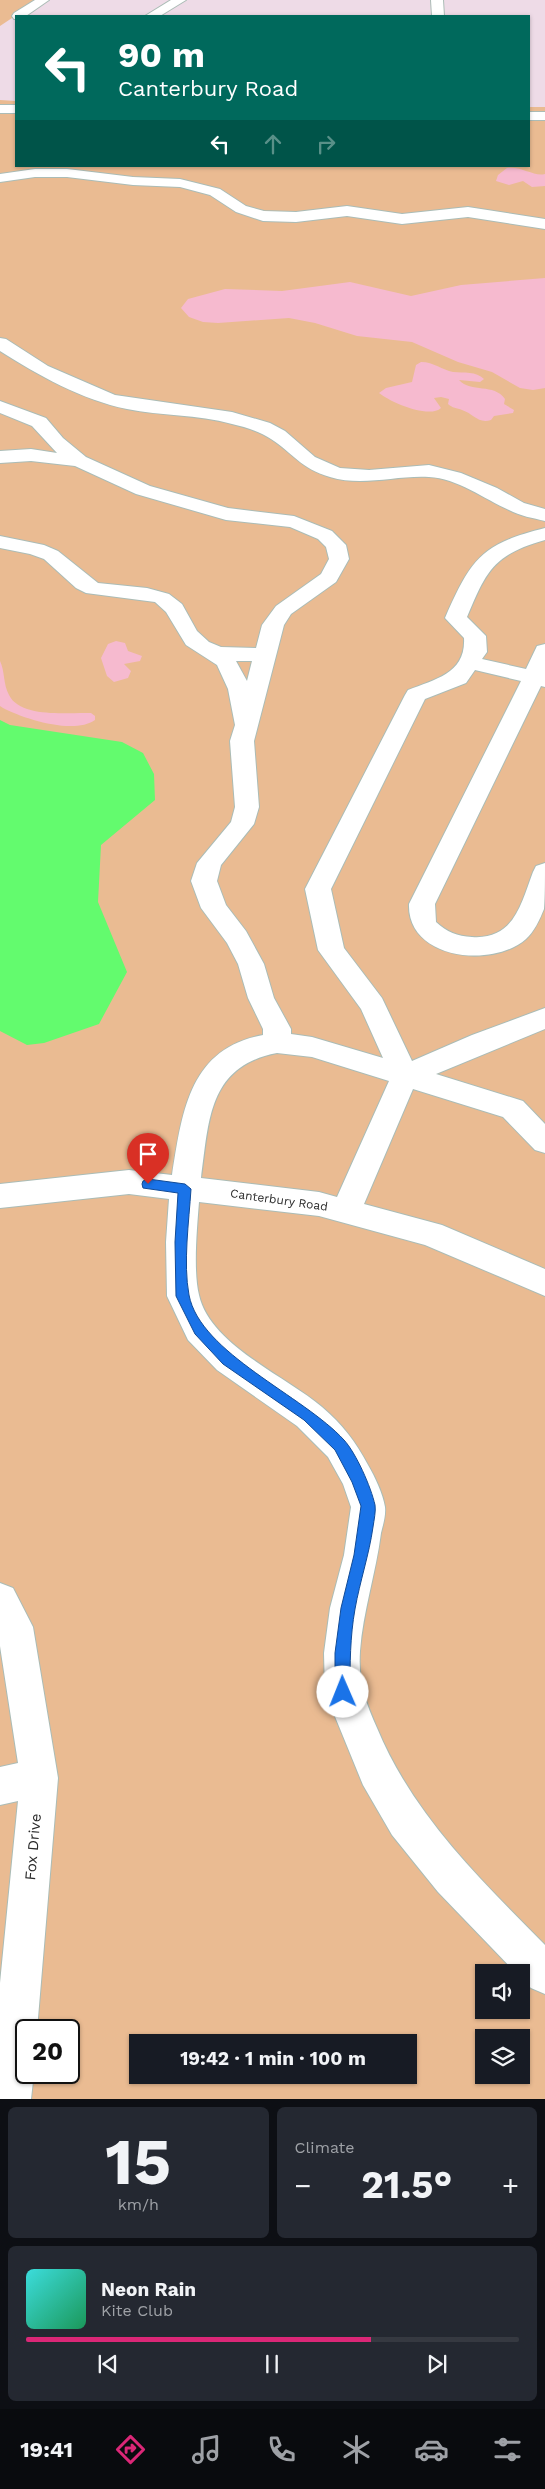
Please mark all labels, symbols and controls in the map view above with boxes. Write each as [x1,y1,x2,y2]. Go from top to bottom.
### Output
text: 90 m [118,34,205,76]
icon: left [35,35,100,100]
text: Canterbury Road [118,76,298,101]
icon: left [206,130,234,158]
icon: ahead [259,130,287,158]
icon: right [312,130,340,158]
pin [127,1133,169,1184]
icon: arrive [134,1140,162,1168]
street label: Canterbury Road [229,1186,329,1214]
position arrow [316,1665,368,1717]
street label: Fox Drive [21,1813,45,1881]
map controls [475,1964,530,2084]
button: sound [475,1964,530,2019]
speed limit sign: 20 [15,2019,80,2084]
button: layers [475,2029,530,2084]
text: 19:42 · 1 min · 100 m [180,2047,366,2070]
text: 15 [105,2124,171,2200]
text: Climate [295,2138,355,2157]
text: 21.5° [361,2163,452,2207]
text: − [295,2169,311,2202]
text: + [502,2169,519,2202]
text: km/h [118,2195,159,2214]
text: Neon Rain [101,2278,196,2301]
text: Kite Club [101,2301,173,2320]
icon: previous [94,2350,122,2378]
icon: pause [258,2350,286,2378]
icon: next [423,2350,451,2378]
icon: directions [113,2432,148,2467]
icon: music [189,2432,224,2467]
icon: phone [264,2432,299,2467]
icon: climate [339,2432,374,2467]
icon: car [414,2432,449,2467]
icon: filters [490,2432,525,2467]
text: 19:41 [20,2437,73,2462]

